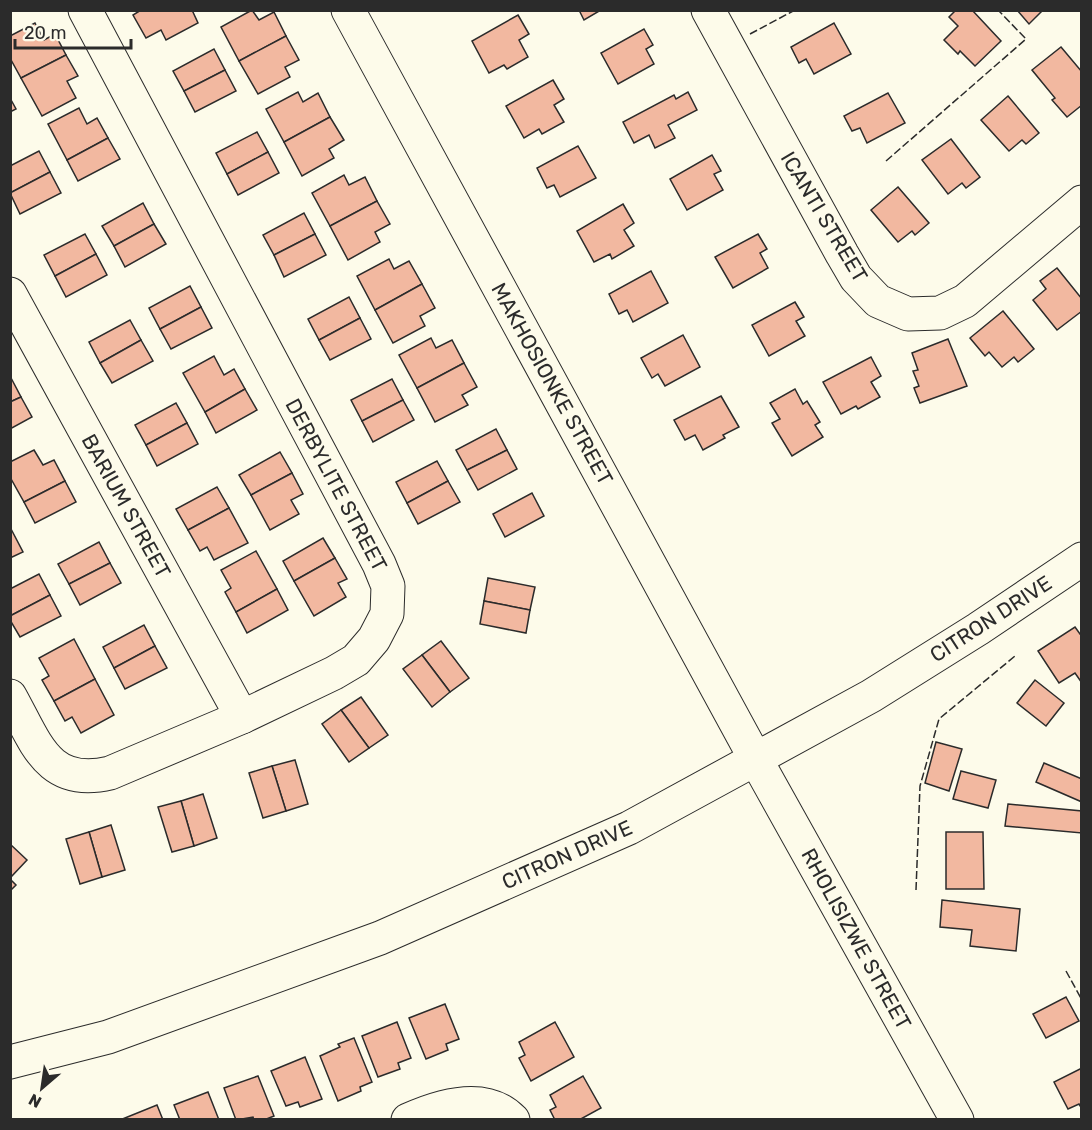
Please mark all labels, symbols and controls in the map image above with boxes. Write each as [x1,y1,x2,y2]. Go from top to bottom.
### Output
scale bar [15,12,130,50]
text: 20 m [24,22,66,44]
street label: ICANTI STREET [776,147,873,286]
street label: MAKHOSIONKE STREET [486,278,618,489]
street label: DERBYLITE STREET [280,394,393,575]
street label: BARIUM STREET [77,430,176,582]
street label: CITRON DRIVE [925,570,1056,667]
street label: CITRON DRIVE [498,815,636,894]
street label: RHOLISIZWE STREET [796,844,917,1034]
north arrow [12,1058,72,1118]
text: N [25,1090,45,1112]

